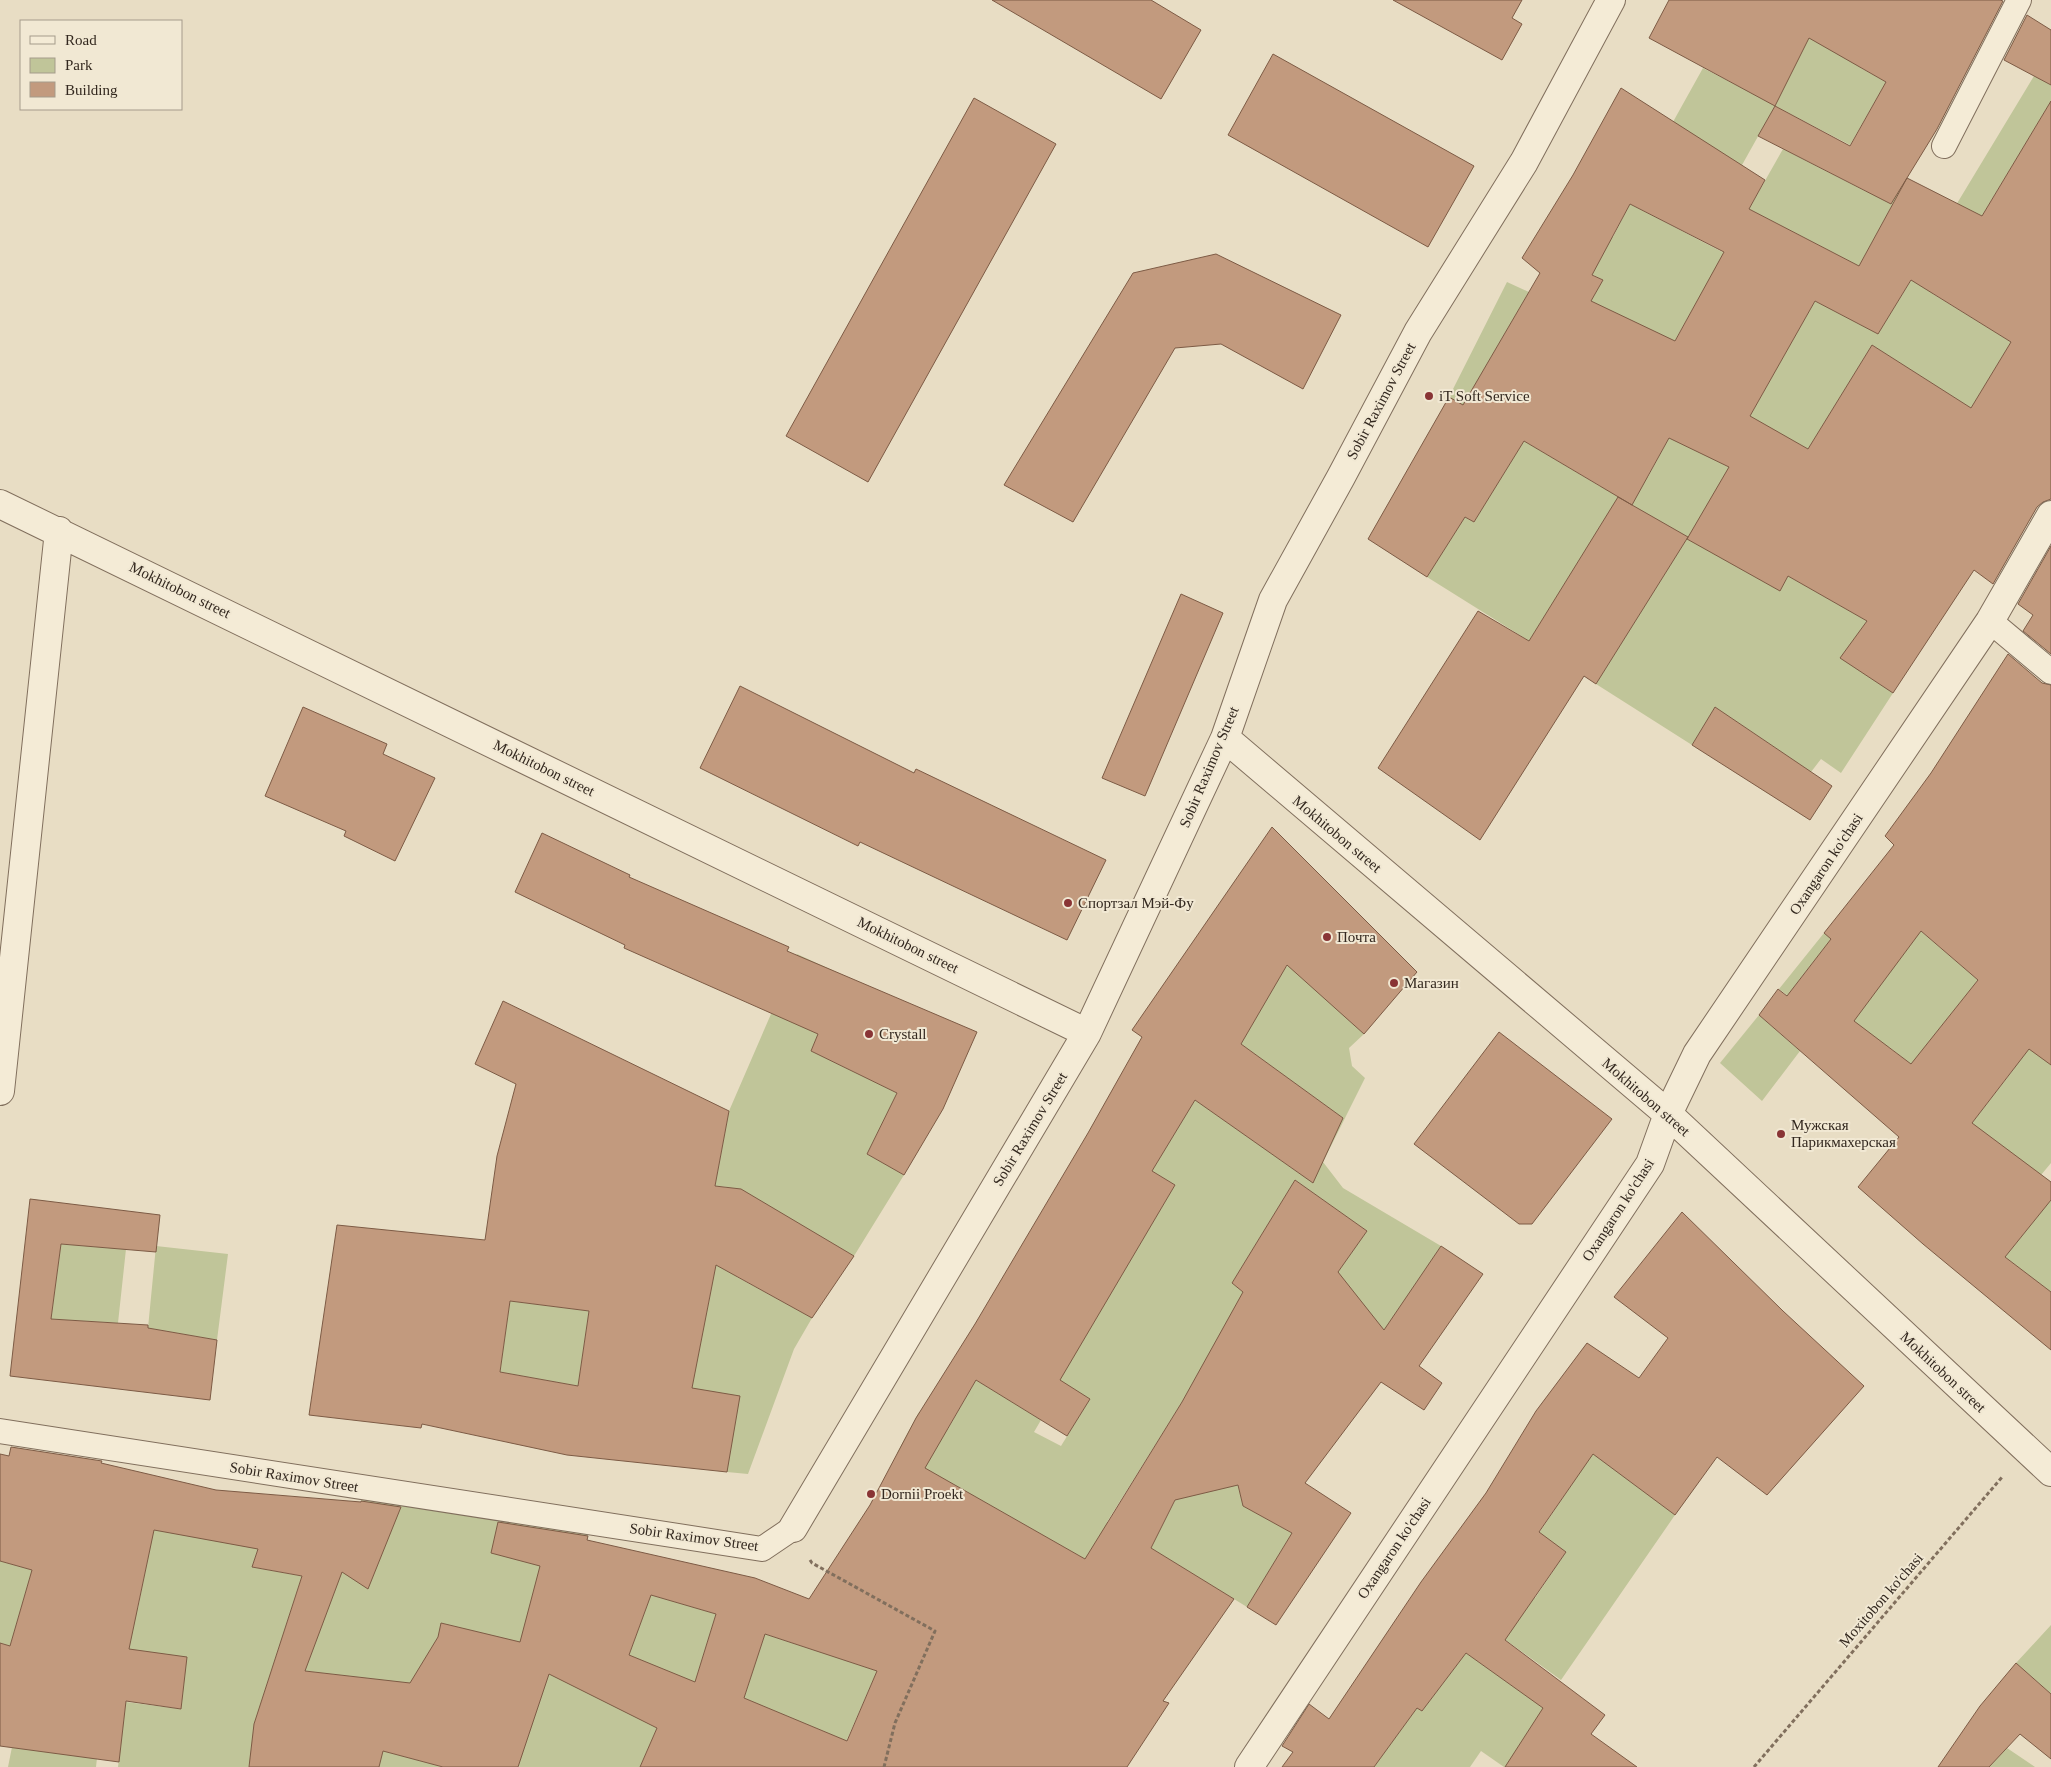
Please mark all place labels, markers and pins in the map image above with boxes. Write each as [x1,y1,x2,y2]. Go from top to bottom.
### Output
place label: iT Soft Service [1439,388,1530,404]
marker: iT Soft Service [1423,390,1435,402]
place label: Спортзал Мэй-Фу [1078,895,1194,911]
marker: Спортзал Мэй-Фу [1062,897,1074,909]
place label: Почта [1337,929,1376,945]
marker: Почта [1321,931,1333,943]
place label: Магазин [1404,975,1459,991]
marker: Магазин [1388,977,1400,989]
place label: Crystall [879,1026,927,1042]
marker: Crystall [863,1028,875,1040]
place label: Мужская Парикмахерская [1791,1117,1896,1150]
marker: Мужская Парикмахерская [1775,1128,1787,1140]
place label: Dornii Proekt [881,1486,964,1502]
marker: Dornii Proekt [865,1488,877,1500]

